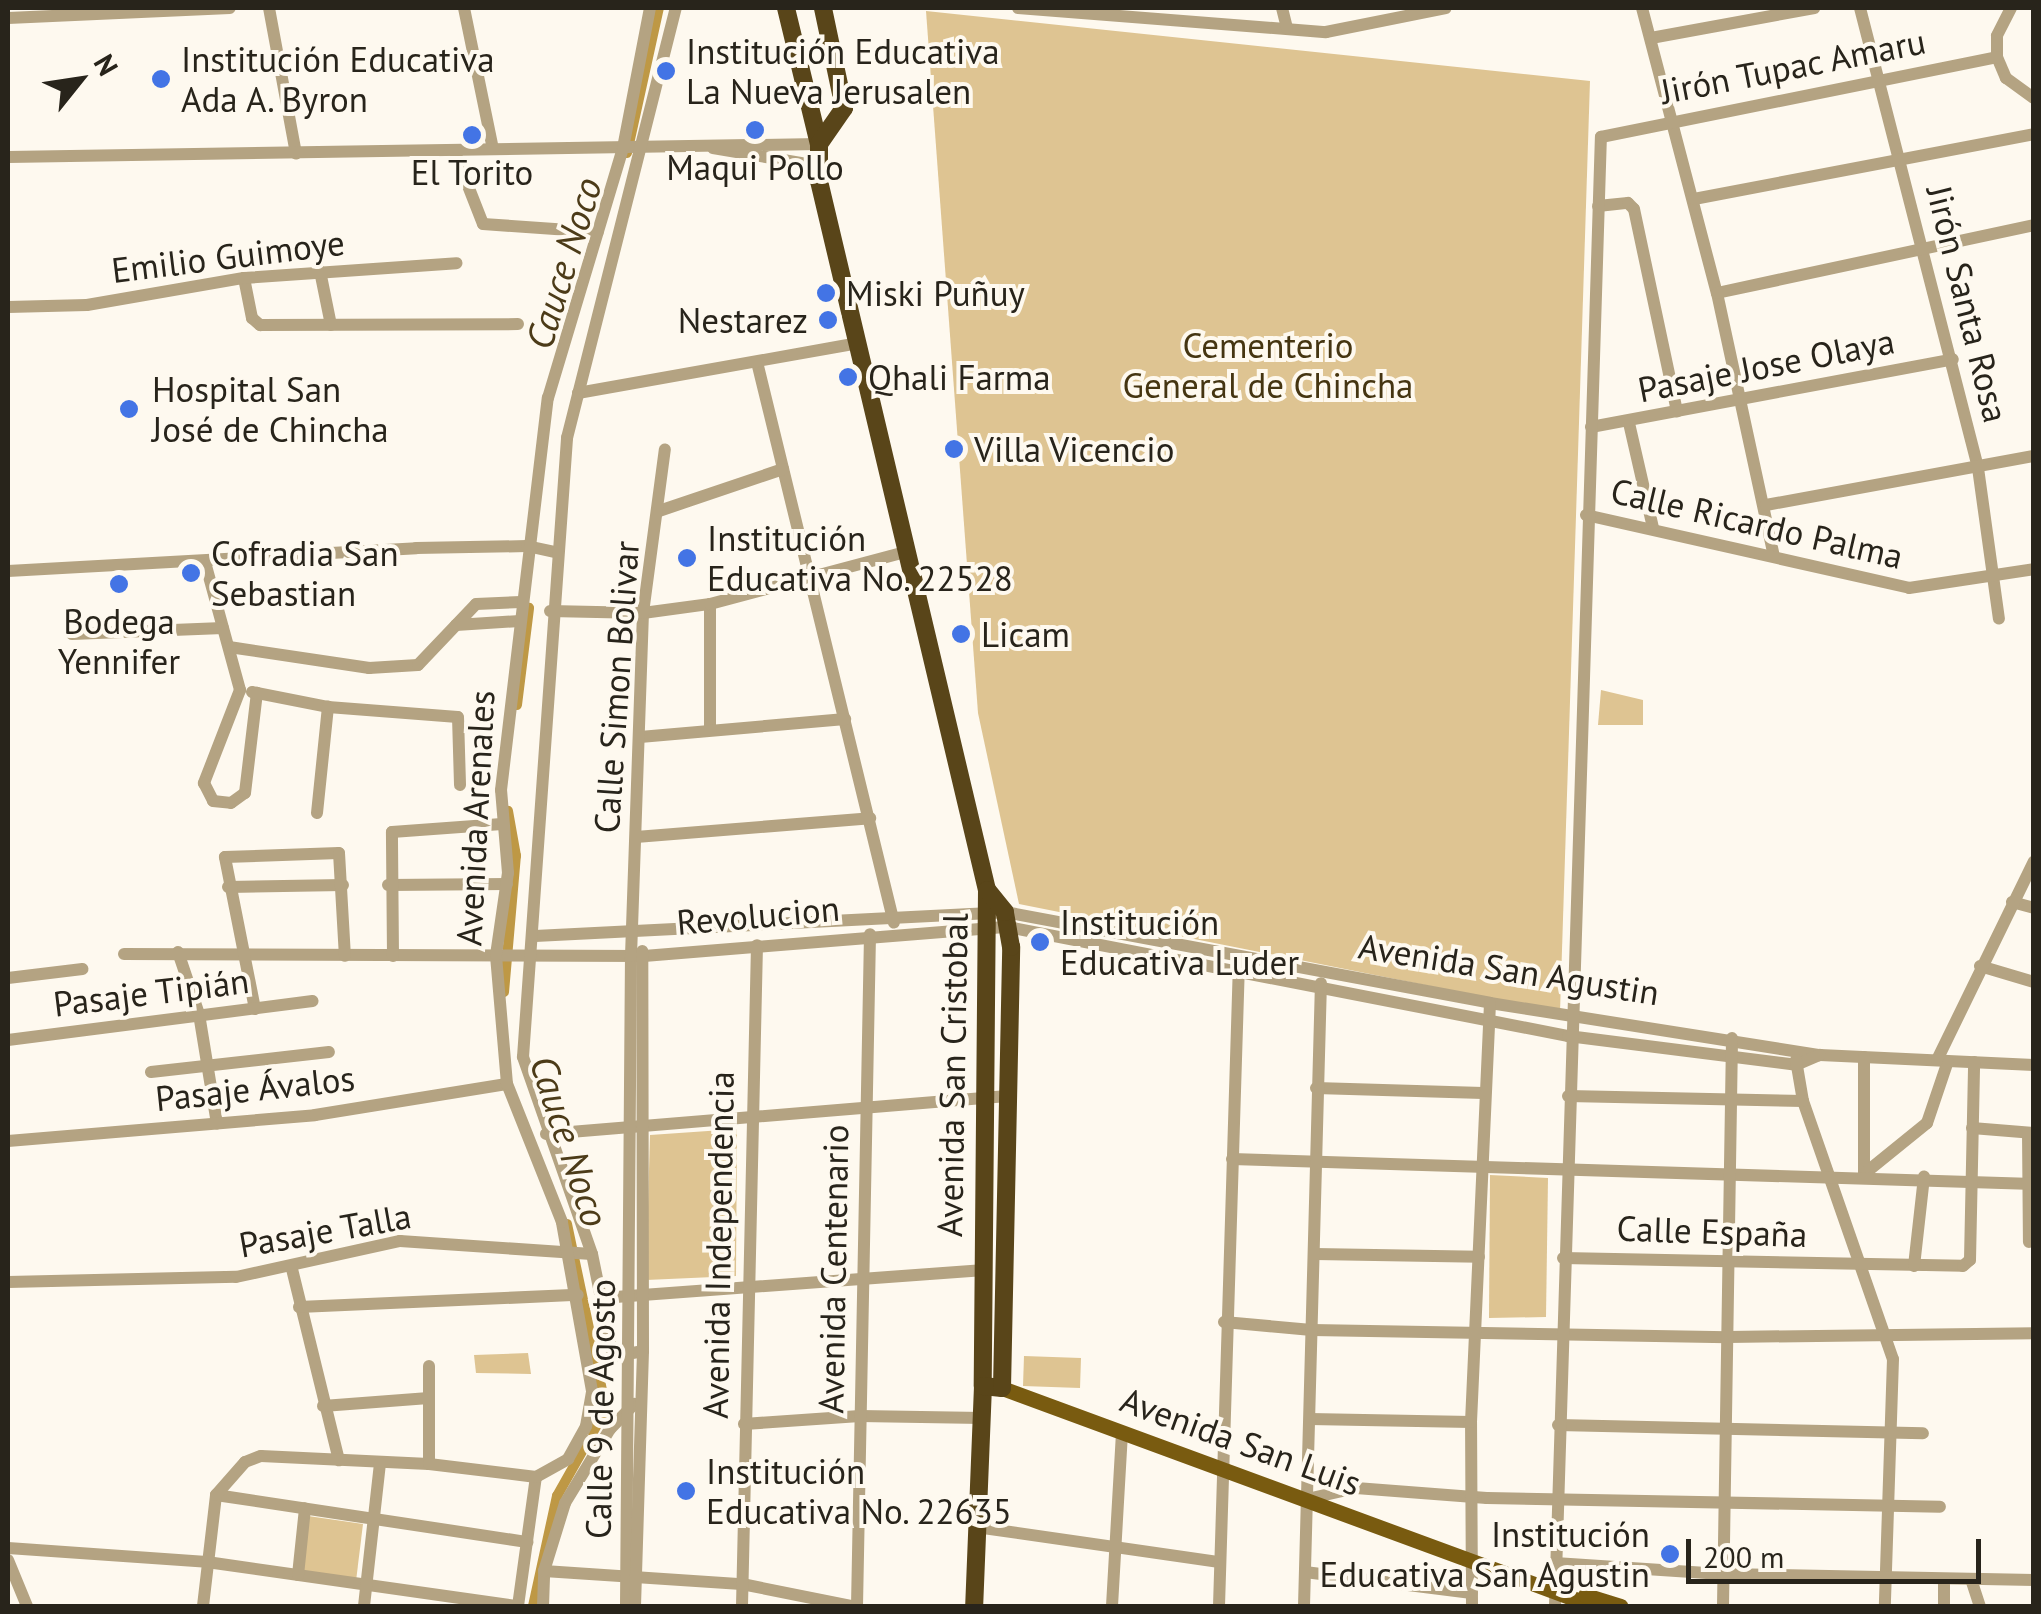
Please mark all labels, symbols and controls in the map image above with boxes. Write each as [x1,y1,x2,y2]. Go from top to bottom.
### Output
street label: Jirón Tupac Amaru [1656,19,1930,113]
north arrow [30,30,130,130]
place label: Institución Educativa La Nueva Jerusalen [686,30,1000,112]
place label: Institución Educativa Ada A. Byron [181,38,495,120]
text: N [86,48,127,82]
marker: Institución Educativa La Nueva Jerusalen [655,60,677,82]
marker: Institución Educativa Ada A. Byron [150,68,172,90]
marker: Maqui Pollo [744,119,766,141]
marker: El Torito [461,124,483,146]
place label: Maqui Pollo [666,146,844,188]
place label: El Torito [410,151,534,193]
water label: Cauce Noco [515,172,611,354]
street label: Jirón Santa Rosa [1918,181,2018,427]
street label: Emilio Guimoye [109,221,347,291]
place label: Miski Puñuy [846,272,1025,314]
marker: Miski Puñuy [815,282,837,304]
place label: Nestarez [678,299,808,341]
marker: Nestarez [817,309,839,331]
street label: Pasaje Jose Olaya [1634,320,1898,410]
park label: Cementerio General de Chincha [1123,324,1413,406]
place label: Qhali Farma [868,356,1051,398]
marker: Qhali Farma [837,366,859,388]
place label: Hospital San José de Chincha [152,368,389,450]
marker: Hospital San José de Chincha [116,396,142,422]
place label: Villa Vicencio [974,428,1175,470]
marker: Villa Vicencio [943,438,965,460]
street label: Calle Ricardo Palma [1607,469,1907,577]
place label: Institución Educativa No. 22528 [707,517,1016,599]
place label: Cofradia San Sebastian [211,532,399,614]
street label: Calle Simon Bolivar [585,539,647,835]
marker: Institución Educativa No. 22528 [676,547,698,569]
marker: Cofradia San Sebastian [180,562,202,584]
marker: Bodega Yennifer [108,573,130,595]
place label: Bodega Yennifer [58,600,180,682]
place label: Licam [981,613,1070,655]
marker: Licam [950,623,972,645]
street label: Avenida Arenales [447,689,503,947]
street label: Revolucion [675,887,841,943]
place label: Institución Educativa Luder [1060,901,1299,983]
street label: Avenida San Cristobal [928,913,976,1237]
street label: Avenida San Agustin [1355,924,1663,1014]
marker: Institución Educativa Luder [1029,931,1051,953]
street label: Pasaje Tipián [50,959,252,1025]
water label: Cauce Noco [521,1050,619,1232]
street label: Pasaje Ávalos [153,1057,357,1119]
street label: Avenida Independencia [694,1071,742,1419]
street label: Avenida Centenario [809,1124,857,1414]
street label: Pasaje Talla [235,1194,415,1266]
street label: Calle España [1616,1207,1808,1255]
street label: Calle 9 de Agosto [577,1278,623,1540]
street label: Avenida San Luis [1115,1378,1367,1504]
place label: Institución Educativa No. 22635 [706,1450,1015,1532]
marker: Institución Educativa No. 22635 [675,1480,697,1502]
place label: Institución Educativa San Agustin [1318,1513,1650,1595]
scale bar [1691,1519,1986,1581]
text: 200 m [1703,1537,1784,1576]
marker: Institución Educativa San Agustin [1659,1543,1681,1565]

